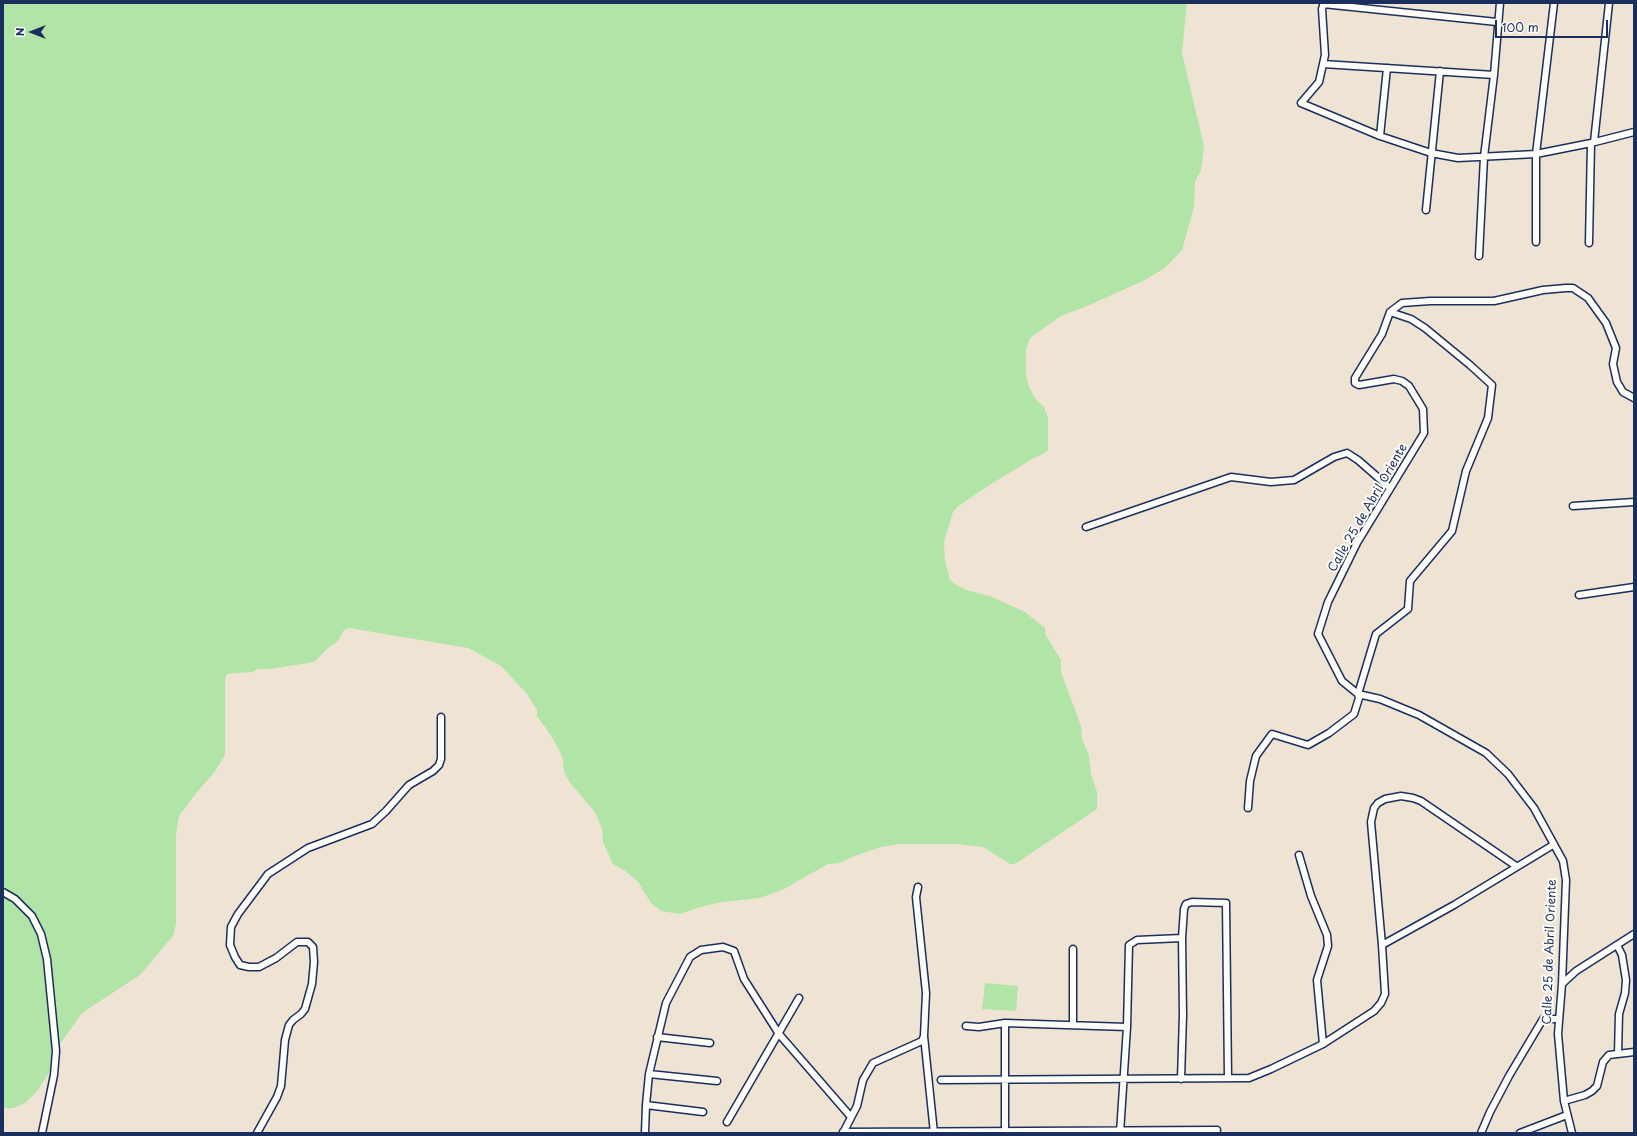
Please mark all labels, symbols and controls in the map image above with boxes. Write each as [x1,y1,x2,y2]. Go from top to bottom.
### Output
north arrow [12,12,52,52]
scale bar [1497,12,1610,38]
text: 100 m [1502,18,1539,36]
text: N [11,28,28,36]
street label: Calle 25 de Abril Oriente [1325,441,1411,575]
street label: Calle 25 de Abril Oriente [1540,879,1560,1025]

